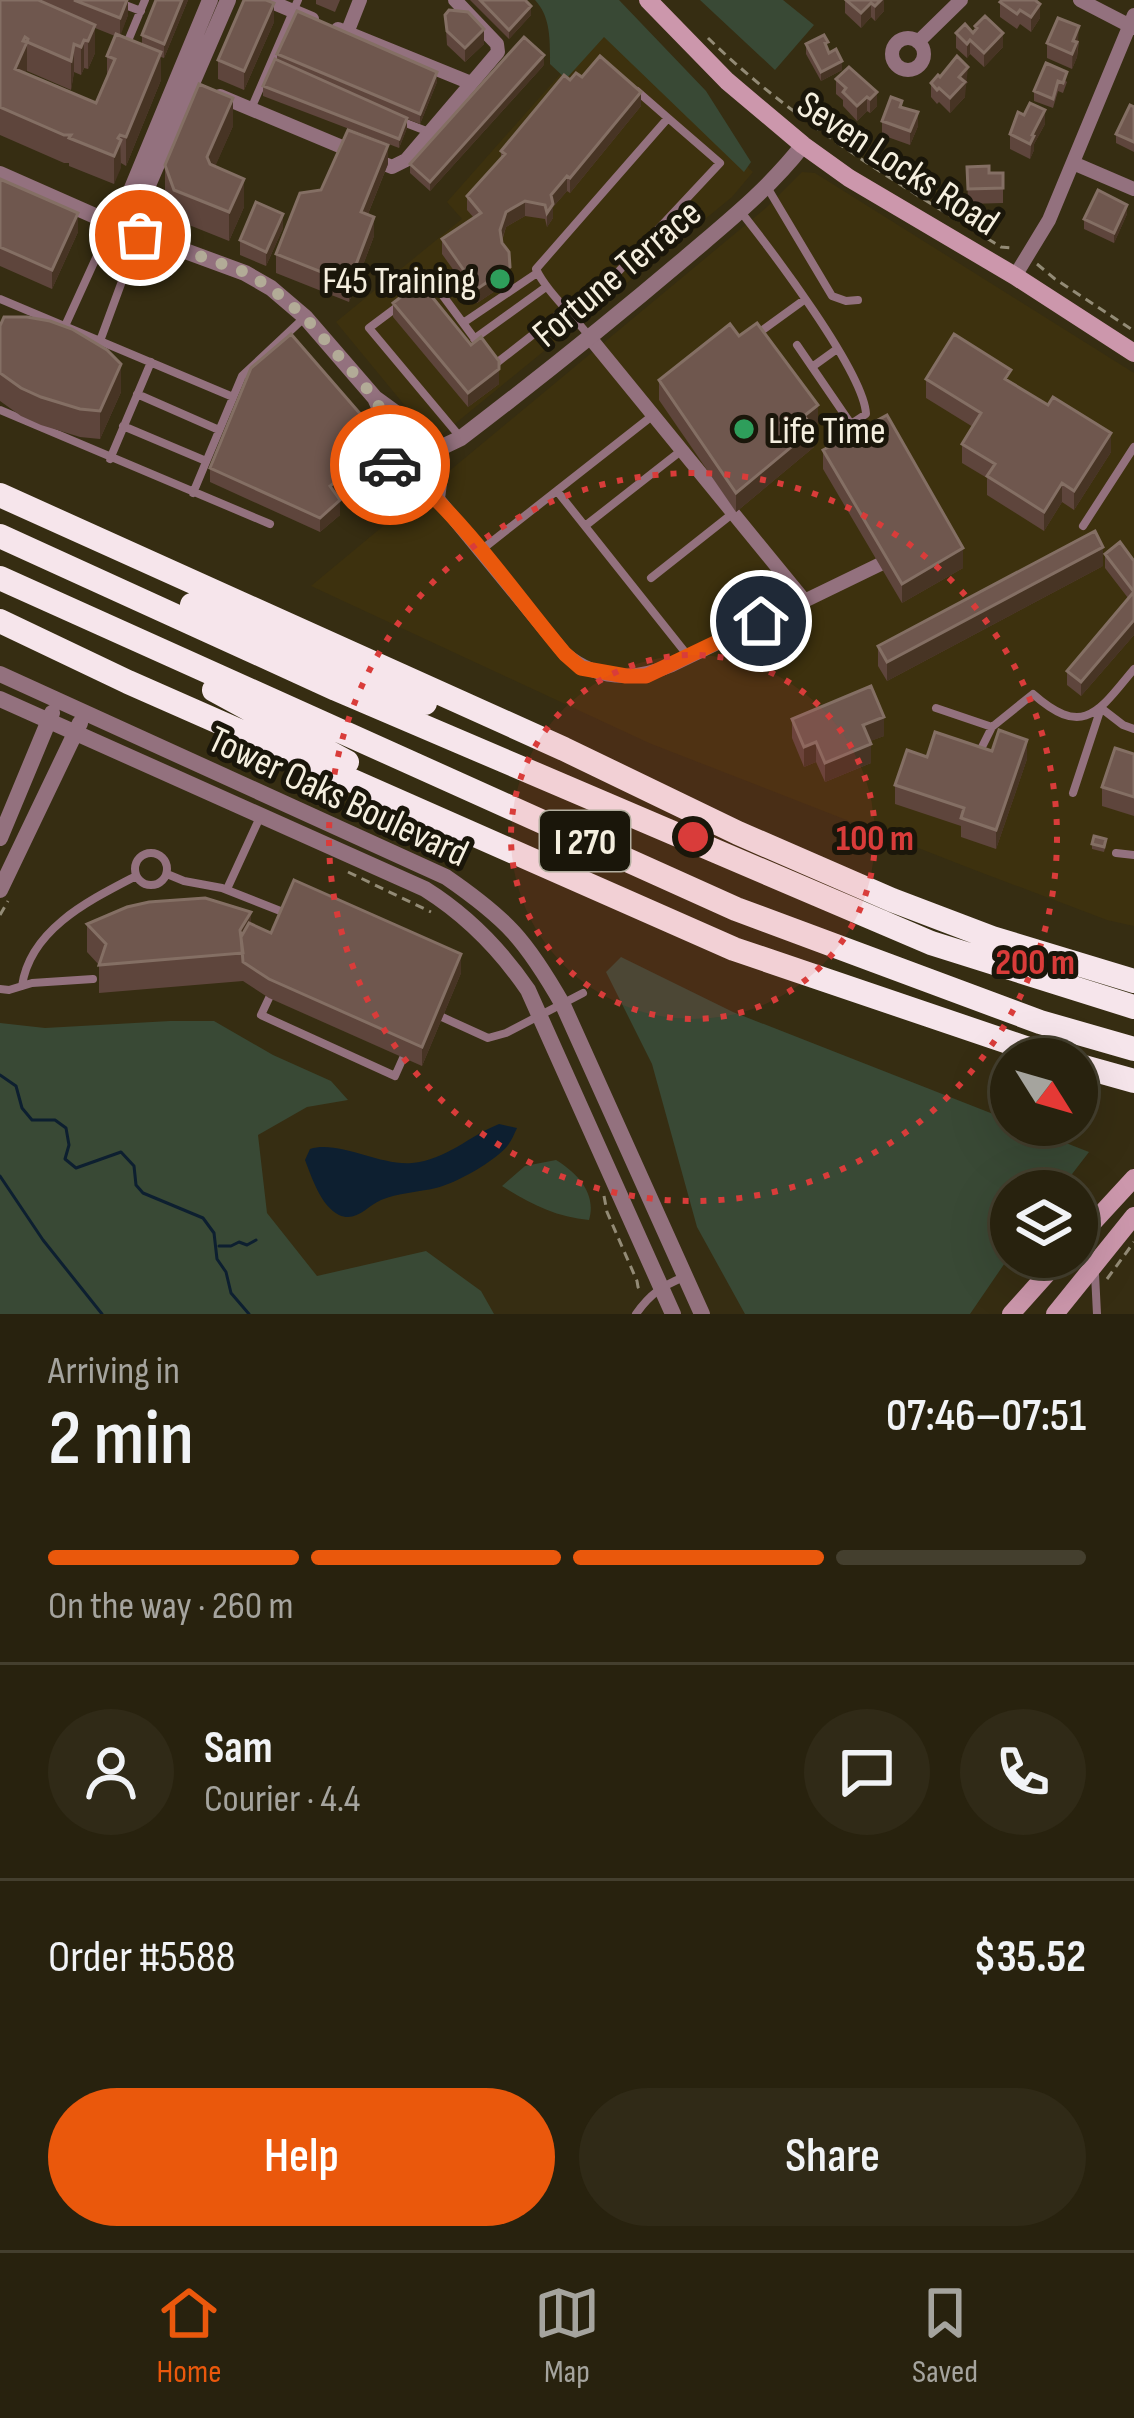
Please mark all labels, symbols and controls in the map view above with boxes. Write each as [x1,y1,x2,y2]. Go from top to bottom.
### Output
street label: Seven Locks Road [788,82,1007,247]
pin [89,184,191,286]
street label: Fortune Terrace [524,190,711,358]
icon: bag [107,202,173,268]
place label: F45 Training [322,258,476,305]
marker: F45 Training [487,266,513,292]
courier [330,405,450,525]
place label: Life Time [768,408,886,455]
marker: Life Time [731,416,757,442]
icon: car [357,432,423,498]
pin [710,570,812,672]
icon: home [728,588,794,654]
street label: Tower Oaks Boulevard [200,717,475,878]
road number: I 270 [540,811,630,871]
centre of rings [672,816,714,858]
text: 100 m [836,818,914,861]
text: 200 m [995,942,1075,985]
north arrow [990,1038,1098,1146]
map controls [990,1038,1098,1278]
button: layers [990,1170,1098,1278]
text: Arriving in [48,1348,180,1395]
text: 07:46–07:51 [886,1389,1086,1444]
text: 2 min [48,1393,194,1486]
text: On the way · 260 m [48,1583,293,1630]
button: person [48,1709,174,1835]
button: chat [804,1709,930,1835]
button: phone [960,1709,1086,1835]
text: Sam [204,1721,273,1776]
text: Courier · 4.4 [204,1776,360,1823]
text: Order #5588 [48,1930,235,1985]
text: $35.52 [973,1930,1086,1985]
button: Help [48,2088,555,2226]
button: Share [579,2088,1086,2226]
tab: Home [156,2280,222,2392]
tab: Map [534,2280,600,2392]
tab: Saved [912,2280,978,2392]

